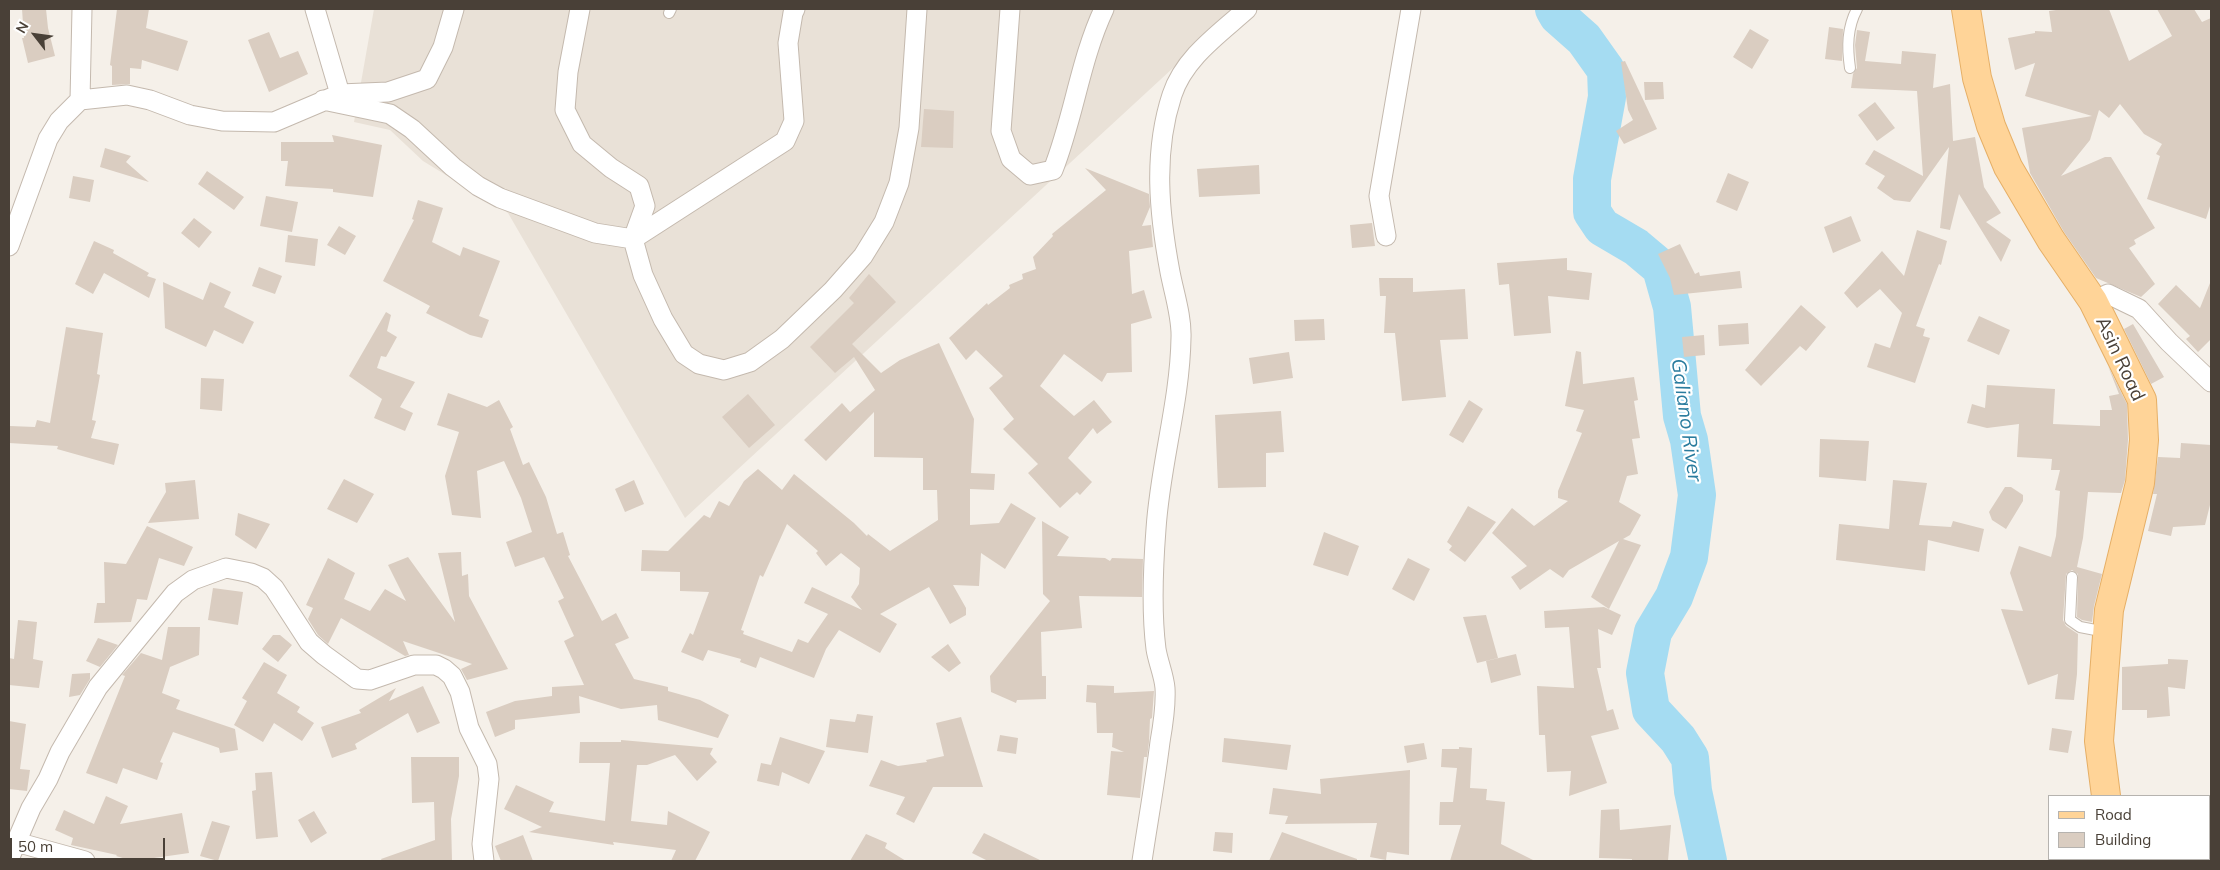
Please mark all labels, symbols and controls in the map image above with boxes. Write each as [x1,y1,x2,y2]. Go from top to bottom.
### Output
north arrow [10,10,60,60]
text: N [12,18,32,37]
street label: Asin Road [2091,313,2149,405]
water label: Galiano River [1666,357,1706,483]
legend [2048,795,2210,860]
text: Road [2095,805,2132,824]
scale bar [12,828,168,860]
text: Building [2095,830,2151,849]
text: 50 m [18,837,53,856]

